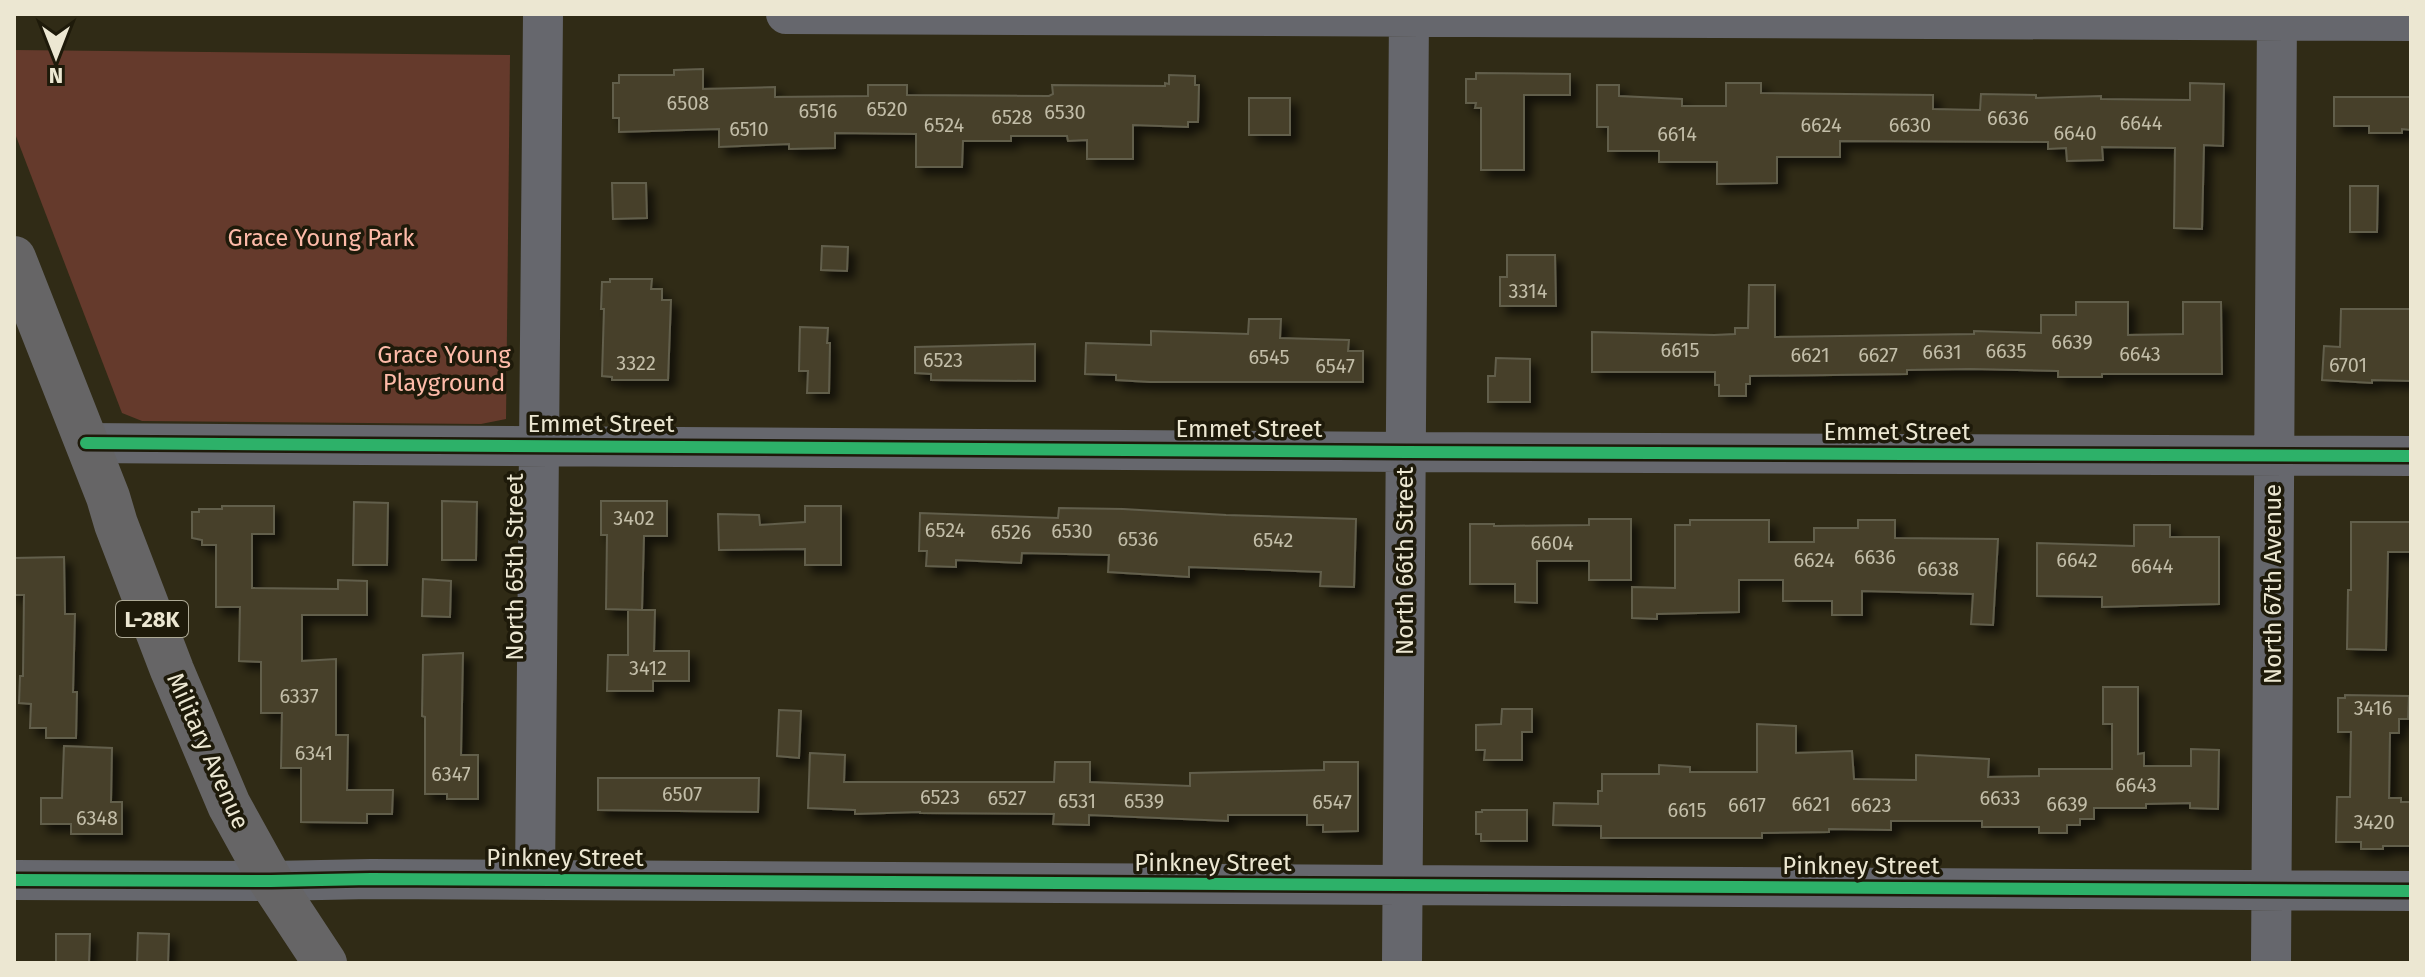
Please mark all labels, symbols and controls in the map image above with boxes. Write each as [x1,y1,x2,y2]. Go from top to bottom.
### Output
north arrow [16,16,96,96]
text: N [49,62,63,89]
house number: 6508 [667,91,709,115]
house number: 6520 [866,97,908,121]
house number: 6516 [799,99,837,123]
house number: 6530 [1044,100,1086,124]
house number: 6528 [991,105,1033,129]
house number: 6636 [1987,106,2029,130]
house number: 6644 [2120,111,2163,135]
house number: 6524 [924,113,965,137]
house number: 6624 [1800,113,1842,137]
house number: 6630 [1889,113,1931,137]
house number: 6510 [729,117,769,141]
house number: 6640 [2053,121,2097,145]
house number: 6614 [1657,122,1697,146]
park label: Grace Young Park [228,224,415,252]
house number: 3314 [1509,279,1548,303]
house number: 6639 [2051,330,2093,354]
house number: 6615 [1660,338,1700,362]
house number: 6635 [1985,339,2027,363]
house number: 6631 [1922,340,1962,364]
park label: Grace Young Playground [377,341,511,397]
house number: 6643 [2119,342,2161,366]
house number: 6621 [1790,343,1830,367]
house number: 6627 [1858,343,1898,367]
house number: 6545 [1248,345,1290,369]
house number: 6523 [923,348,963,372]
house number: 3322 [616,351,656,375]
house number: 6701 [2329,353,2367,377]
house number: 6547 [1315,354,1355,378]
street label: Emmet Street [528,410,675,438]
street label: Emmet Street [1176,415,1323,443]
street label: Emmet Street [1824,418,1971,446]
street label: North 66th Street [1391,466,1419,655]
street label: North 65th Street [501,473,529,661]
street label: North 67th Avenue [2259,484,2287,684]
house number: 3402 [613,506,655,530]
house number: 6524 [925,518,966,542]
house number: 6530 [1051,519,1093,543]
house number: 6526 [991,520,1031,544]
house number: 6536 [1117,527,1159,551]
house number: 6542 [1253,528,1293,552]
house number: 6604 [1530,531,1574,555]
house number: 6636 [1854,545,1896,569]
house number: 6624 [1793,548,1835,572]
house number: 6642 [2056,548,2098,572]
house number: 6644 [2131,554,2174,578]
house number: 6638 [1917,557,1959,581]
road number: L-28K [116,601,188,637]
house number: 3412 [629,656,667,680]
street label: Military Avenue [161,669,255,833]
house number: 6337 [279,684,319,708]
house number: 3416 [2354,696,2392,720]
house number: 6341 [295,741,333,765]
house number: 6347 [431,762,471,786]
house number: 6643 [2115,773,2157,797]
house number: 6507 [662,782,702,806]
house number: 6523 [920,785,960,809]
house number: 6527 [988,786,1027,810]
house number: 6633 [1979,786,2021,810]
house number: 6531 [1058,789,1096,813]
house number: 6539 [1124,789,1164,813]
house number: 6547 [1312,790,1352,814]
house number: 6621 [1791,792,1831,816]
house number: 6639 [2046,792,2088,816]
house number: 6617 [1728,793,1766,817]
house number: 6623 [1851,793,1891,817]
house number: 6615 [1667,798,1707,822]
house number: 6348 [76,806,118,830]
house number: 3420 [2353,810,2395,834]
street label: Pinkney Street [486,844,644,872]
street label: Pinkney Street [1134,849,1292,877]
street label: Pinkney Street [1782,852,1940,880]

